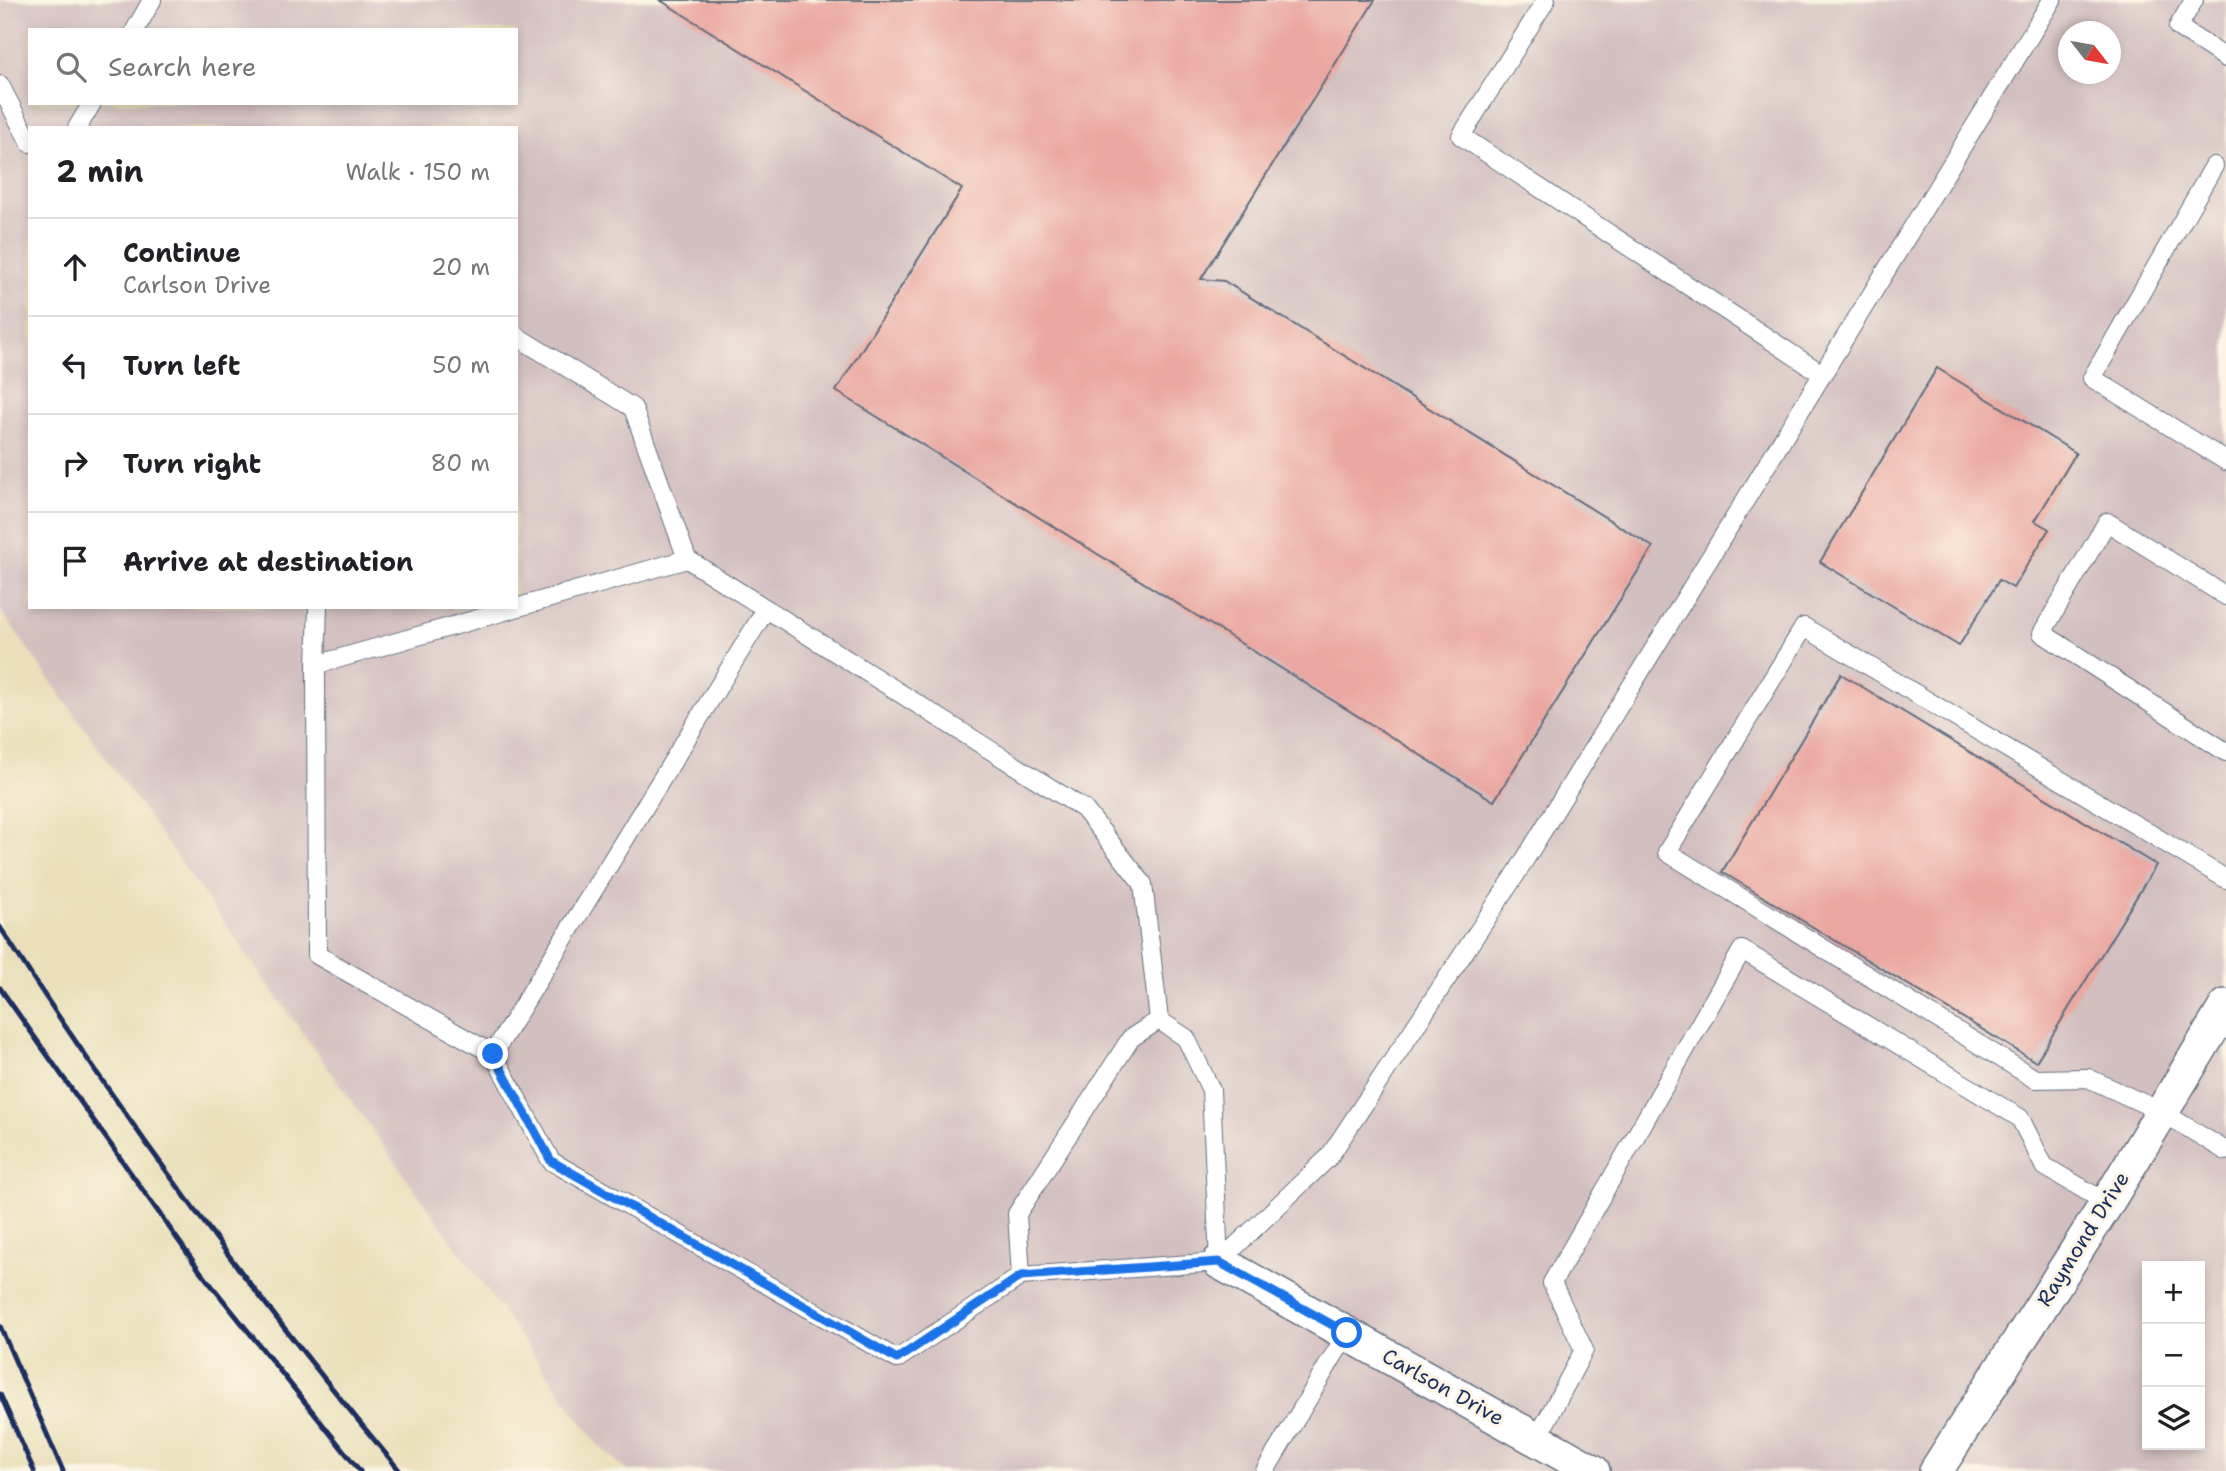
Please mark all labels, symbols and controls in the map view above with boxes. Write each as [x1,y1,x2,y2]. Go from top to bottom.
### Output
north arrow [2058,21,2121,84]
search box [28,28,518,105]
icon: search [52,48,90,86]
text: Search here [108,49,257,84]
text: 2 min [56,151,143,192]
text: Walk · 150 m [345,157,490,187]
text: Continue [123,235,241,270]
icon: ahead [56,248,94,286]
text: 20 m [431,252,490,282]
text: Carlson Drive [123,270,271,300]
icon: left [56,346,94,384]
text: Turn left [123,348,240,383]
text: 50 m [432,350,490,380]
icon: right [56,444,94,482]
text: Turn right [123,446,261,481]
text: 80 m [431,448,490,478]
icon: arrive [56,542,94,580]
text: Arrive at destination [123,544,413,579]
route end [477,1038,508,1069]
street label: Raymond Drive [2030,1166,2136,1312]
map controls [2142,1261,2205,1450]
button: + [2142,1261,2205,1324]
route start [1331,1317,1362,1348]
button: − [2142,1324,2205,1387]
street label: Carlson Drive [1377,1342,1509,1432]
button: layers [2142,1387,2205,1450]

